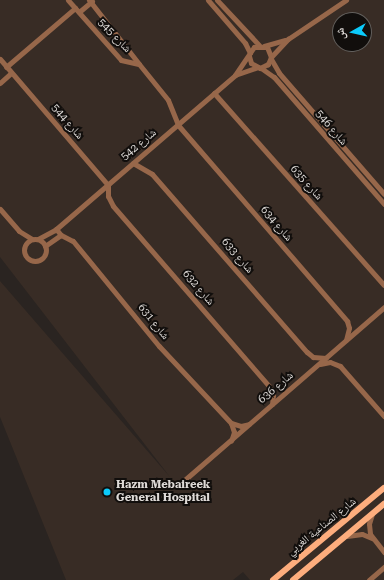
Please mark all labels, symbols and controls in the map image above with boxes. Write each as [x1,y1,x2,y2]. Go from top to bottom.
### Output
north arrow [332,12,372,52]
street label: شارع 545 [95,16,133,56]
text: ش [333,27,348,40]
street label: شارع 544 [48,102,86,142]
street label: شارع 546 [312,108,350,148]
street label: شارع 542 [119,126,159,164]
street label: شارع 635 [287,163,325,203]
street label: شارع 634 [257,204,295,244]
street label: شارع 633 [218,236,256,276]
street label: شارع 632 [179,268,217,308]
street label: شارع 631 [135,301,171,343]
street label: شارع 636 [256,369,296,407]
place label: Hazm Mebaireek General Hospital [116,479,210,505]
marker: Hazm Mebaireek General Hospital [101,486,113,498]
street label: شارع الصناعية الغربي [285,495,359,559]

